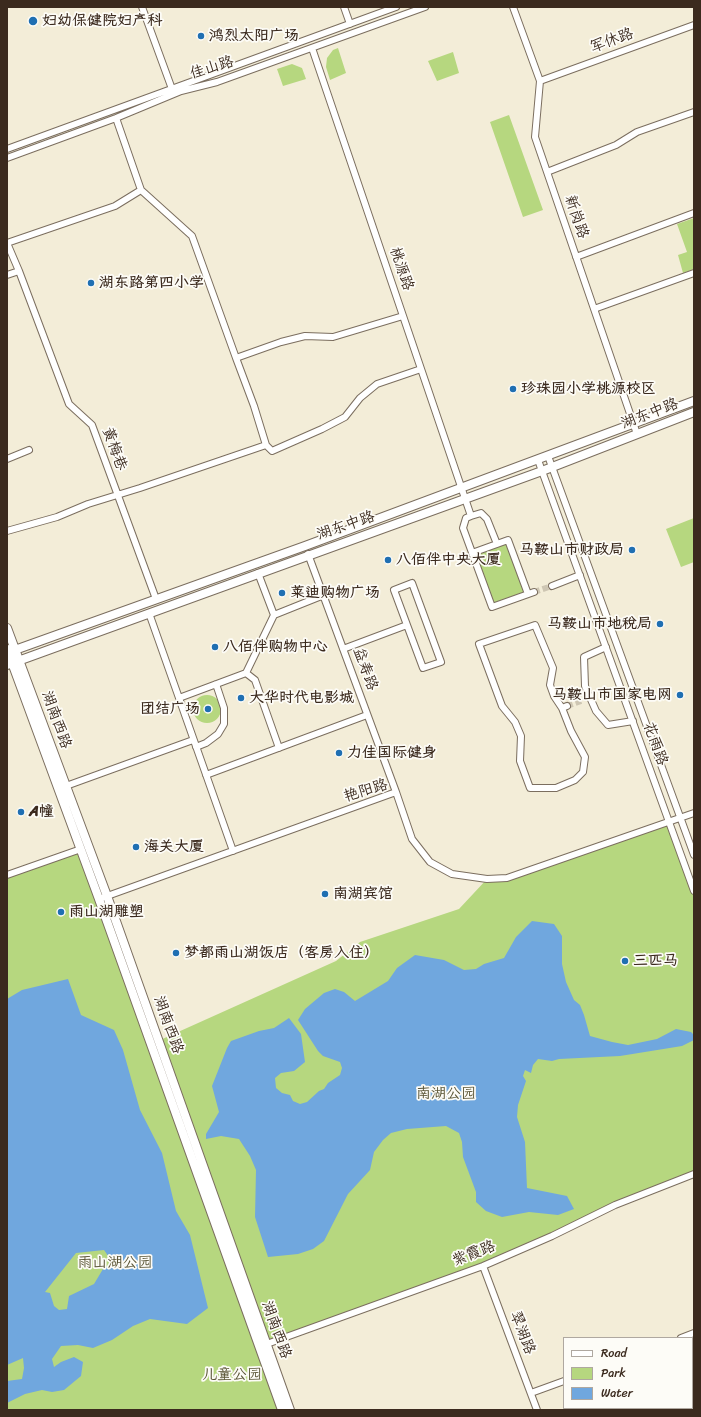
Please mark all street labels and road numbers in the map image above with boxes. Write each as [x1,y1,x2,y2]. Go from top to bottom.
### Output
street label: 军休路 [588,25,636,57]
street label: 佳山路 [188,53,236,83]
street label: 新岗路 [560,193,592,241]
street label: 桃源路 [385,245,417,293]
street label: 湖东中路 [619,395,681,433]
street label: 黄梅巷 [98,425,130,473]
street label: 湖东中路 [315,508,377,544]
street label: 益寿路 [349,645,381,693]
street label: 湖南西路 [37,689,75,751]
street label: 花雨路 [639,720,671,768]
street label: 艳阳路 [342,776,390,806]
street label: 湖南西路 [149,994,187,1056]
street label: 紫霞路 [450,1238,498,1270]
street label: 湖南西路 [257,1299,295,1361]
street label: 翠湖路 [506,1309,538,1357]

